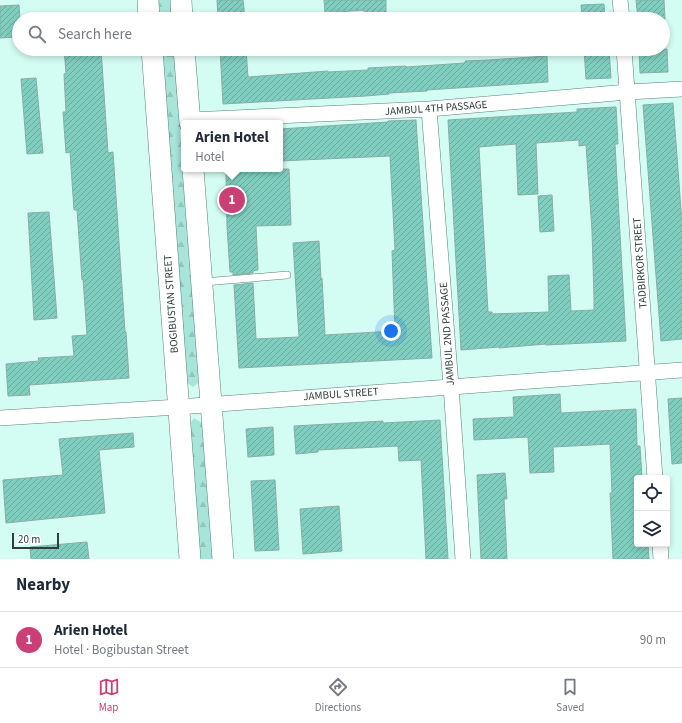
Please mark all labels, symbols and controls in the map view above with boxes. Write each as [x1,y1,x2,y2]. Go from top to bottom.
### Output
search box [12,12,670,56]
icon: search [26,23,48,45]
text: Search here [58,24,132,45]
street label: JAMBUL 4TH PASSAGE [384,97,488,119]
popup [181,120,283,172]
text: Arien Hotel [195,127,269,148]
text: Hotel [195,148,224,166]
pin: 1 [219,185,245,215]
street label: TADBIRKOR STREET [629,217,651,309]
street label: BOGIBUSTAN STREET [160,254,182,354]
street label: JAMBUL 2ND PASSAGE [436,282,458,386]
your location [381,321,401,341]
street label: JAMBUL STREET [303,384,379,404]
map controls [634,475,670,547]
button: locate [634,475,670,511]
button: layers [634,511,670,547]
scale bar [12,531,59,550]
text: 20 m [18,532,40,547]
text: Nearby [16,573,70,597]
text: Arien Hotel [54,620,128,641]
text: 1 [26,631,32,649]
text: 90 m [640,631,666,649]
text: Hotel · Bogibustan Street [54,641,189,659]
tab: Map [98,676,120,715]
tab: Directions [315,676,361,715]
tab: Saved [556,676,584,715]

